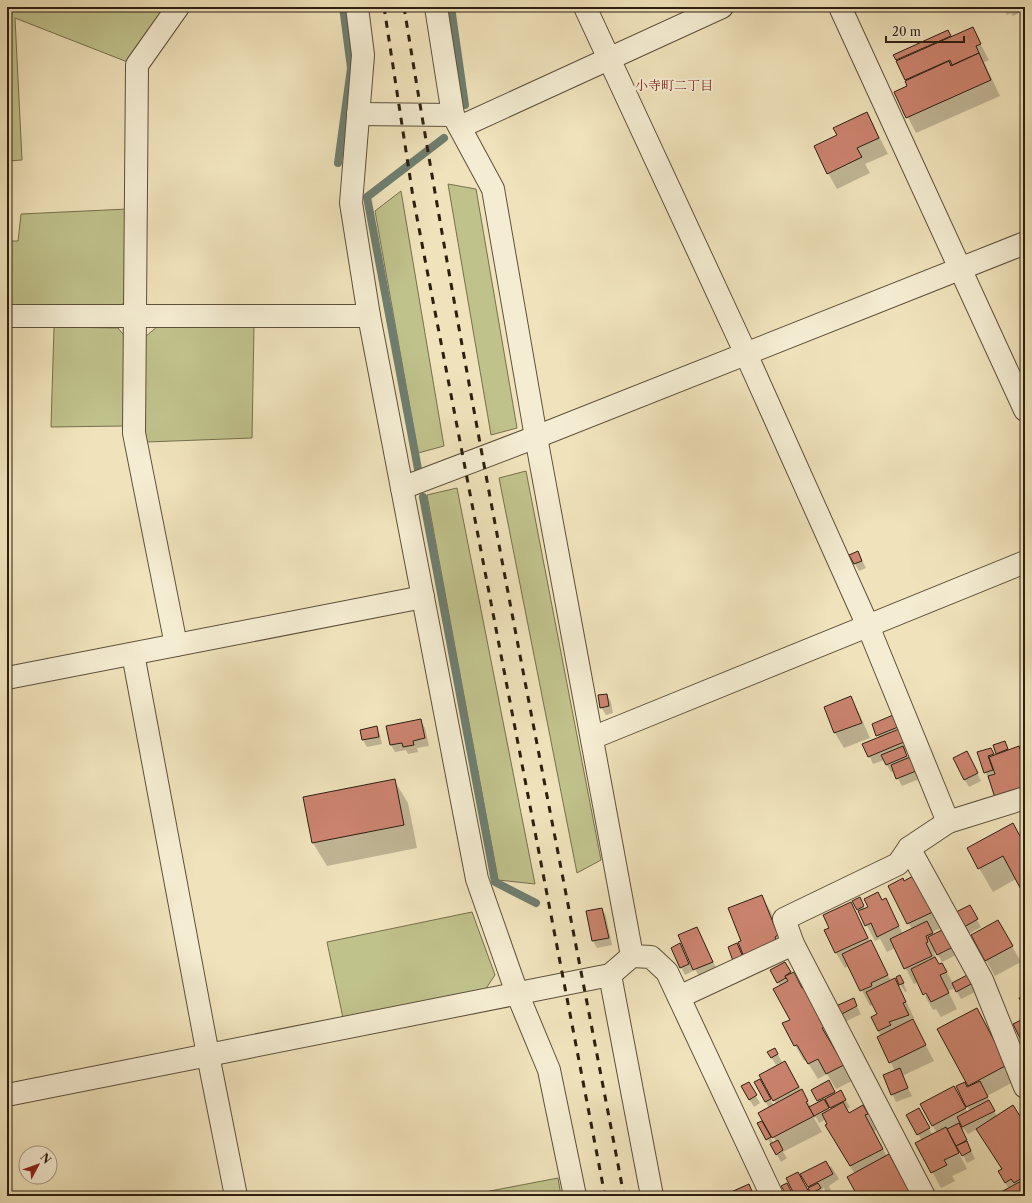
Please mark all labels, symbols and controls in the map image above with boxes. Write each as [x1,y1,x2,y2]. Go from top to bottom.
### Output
scale bar [886,18,964,44]
text: 20 m [892,24,921,39]
district label: 小寺町二丁目 [635,77,713,93]
north arrow [18,1145,58,1185]
text: N [37,1150,54,1167]

